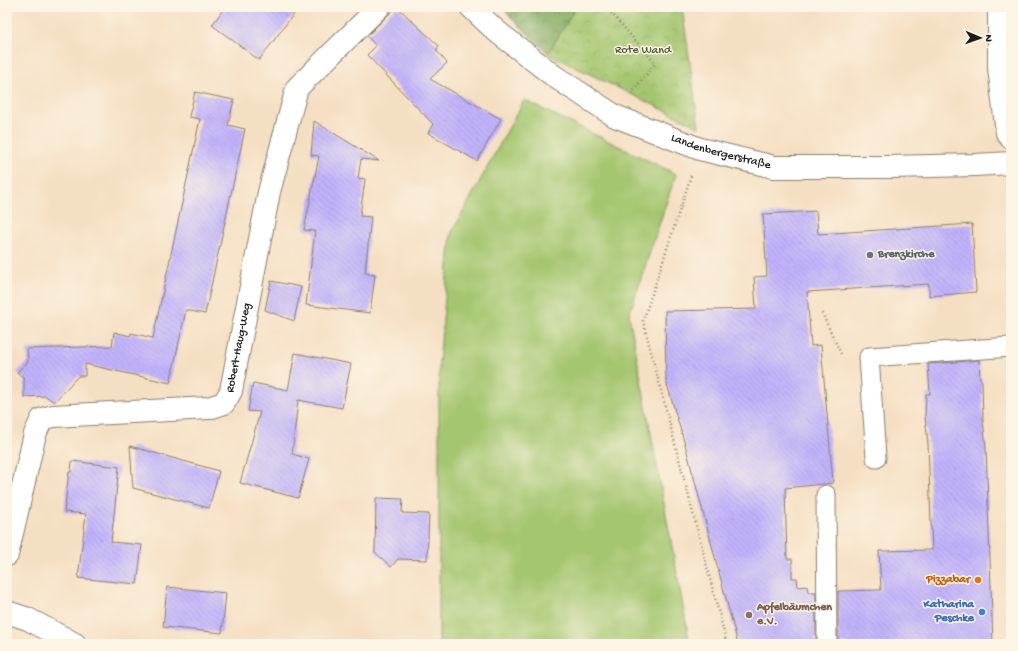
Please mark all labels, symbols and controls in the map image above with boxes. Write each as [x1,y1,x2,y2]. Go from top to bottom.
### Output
north arrow [960,18,1000,58]
text: N [982,34,994,42]
park label: Rote Wand [615,44,672,58]
street label: Landenbergerstraße [669,131,773,173]
place label: Brenzkirche [877,248,935,262]
marker: Brenzkirche [865,250,875,260]
street label: Robert-Haug-Weg [224,302,255,394]
place label: Pizzabar [925,573,972,587]
marker: Pizzabar [973,575,983,585]
place label: Katharina Peschke [923,598,975,626]
place label: Apfelbäumchen e.V. [756,601,832,629]
marker: Katharina Peschke [977,607,987,617]
marker: Apfelbäumchen e.V. [744,610,754,620]

